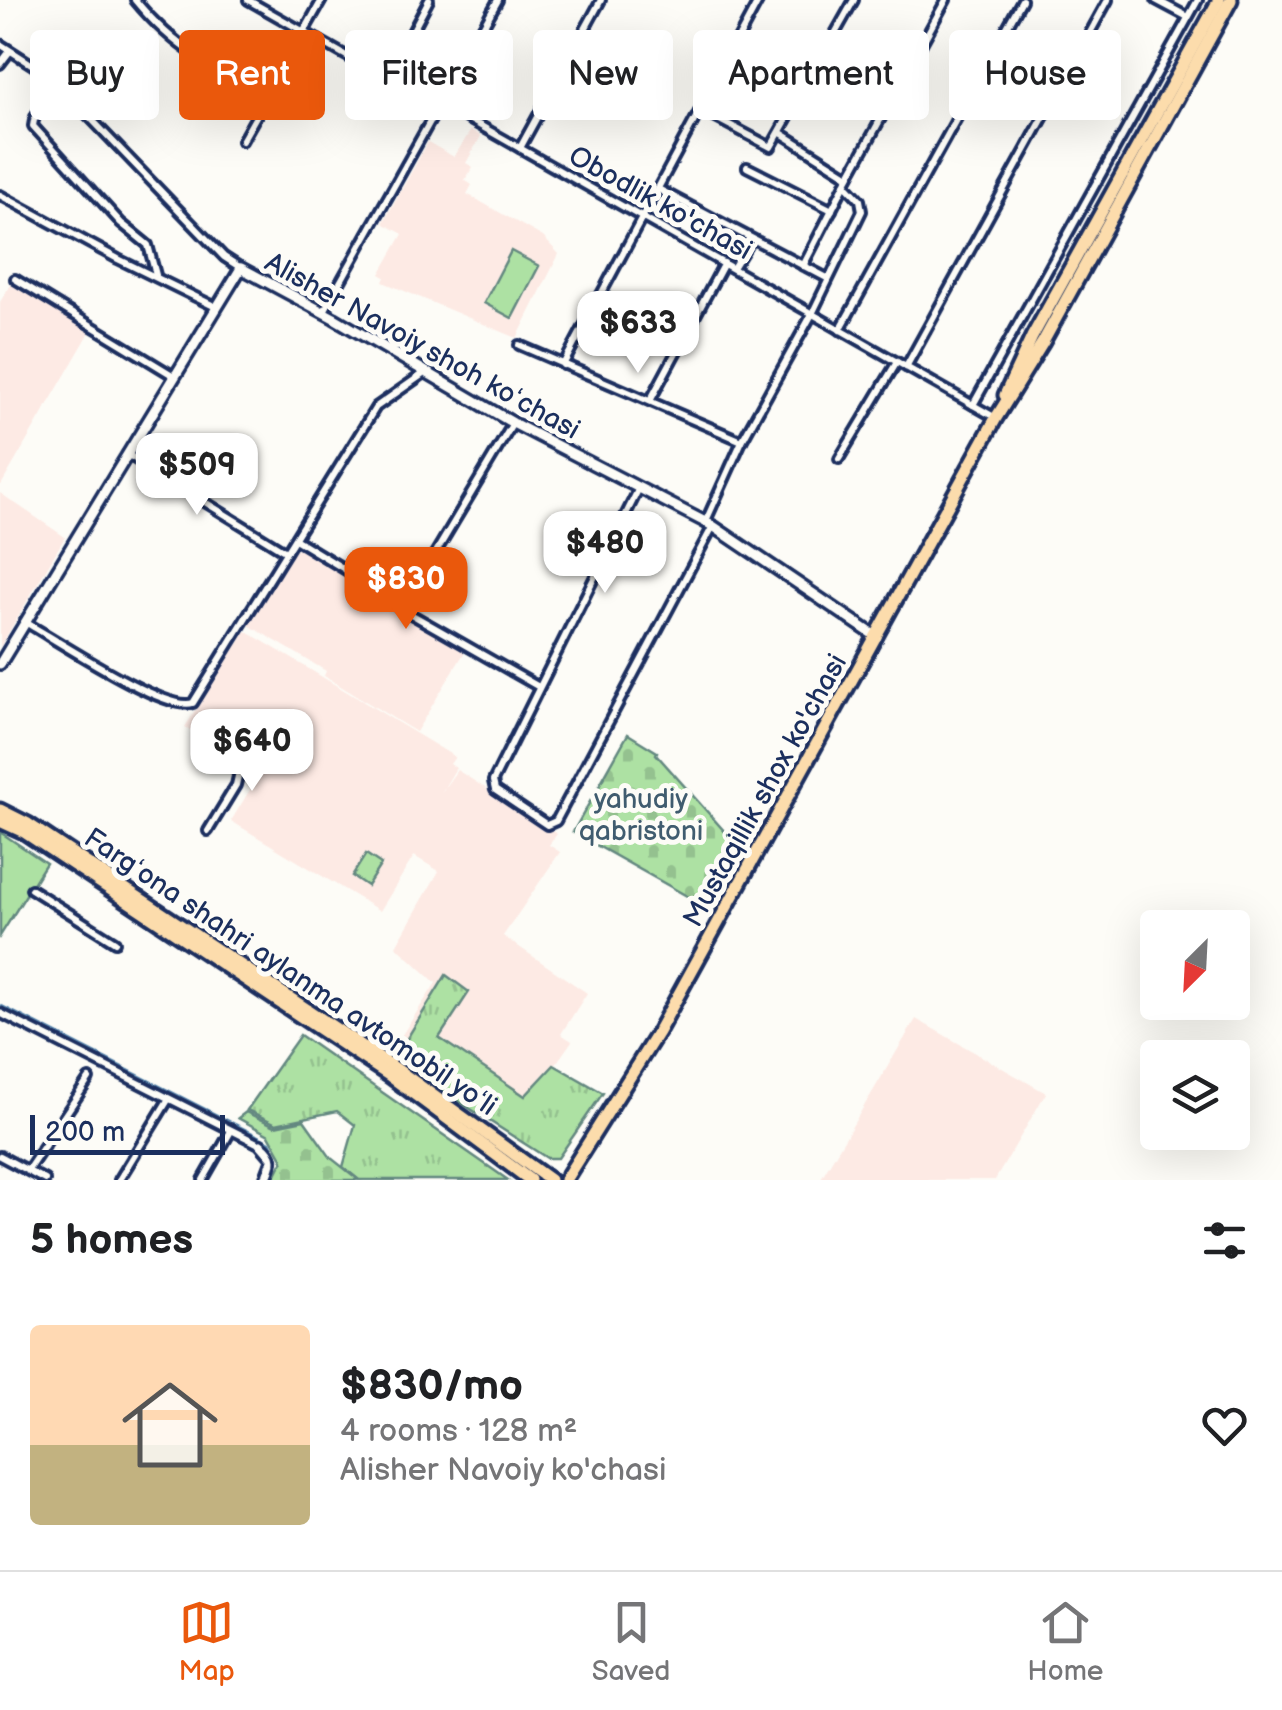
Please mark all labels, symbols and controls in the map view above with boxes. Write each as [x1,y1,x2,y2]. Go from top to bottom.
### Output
chip: Buy [30,30,159,120]
chip: Rent [179,30,325,120]
chip: Filters [345,30,513,120]
chip: New [533,30,673,120]
chip: Apartment [693,30,929,120]
chip: House [949,30,1121,120]
street label: Obodlik ko'chasi [563,139,758,267]
street label: Alisher Navoiy shoh koʻchasi [259,246,585,447]
pin: $633 [579,291,697,376]
text: $633 [599,304,677,343]
pin: $509 [138,433,256,518]
text: $509 [158,446,236,485]
pin: $480 [546,511,664,596]
text: $480 [565,524,645,563]
pin: $830 [347,547,465,632]
text: $830 [367,560,445,599]
street label: Mustaqillik shox ko'chasi [677,649,854,933]
pin: $640 [193,709,311,794]
text: $640 [212,722,292,761]
park label: yahudiy qabristoni [579,783,703,848]
street label: Fargʻona shahri aylanma avtomobil yoʻli [78,821,503,1123]
north arrow [1140,910,1250,1020]
map controls [1140,910,1250,1150]
button: layers [1140,1040,1250,1150]
scale bar [30,1110,225,1154]
text: 200 m [45,1116,125,1149]
icon: filters [1197,1213,1252,1268]
text: 5 homes [30,1215,193,1266]
text: $830/mo [340,1361,523,1412]
icon: home [110,1365,230,1485]
icon: heart [1197,1398,1252,1453]
text: 4 rooms · 128 m² [340,1412,577,1451]
text: Alisher Navoiy ko'chasi [340,1451,666,1490]
tab: Map [179,1595,235,1688]
tab: Saved [592,1595,670,1688]
tab: Home [1027,1595,1103,1688]

